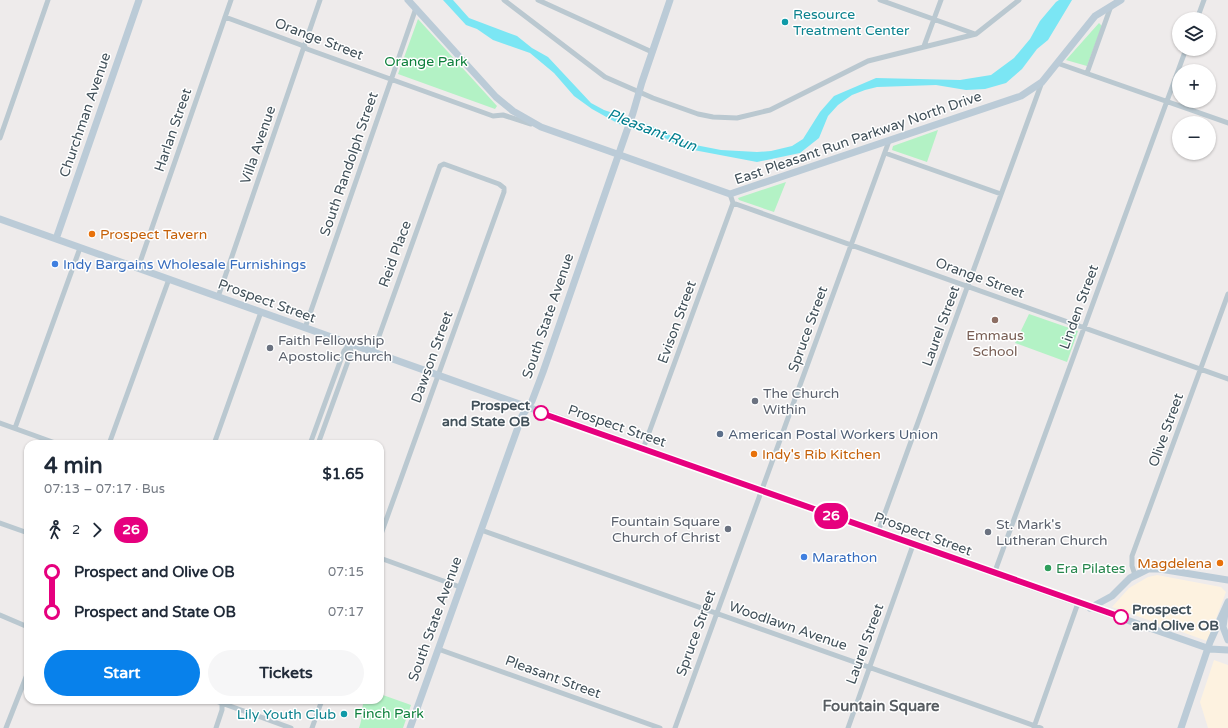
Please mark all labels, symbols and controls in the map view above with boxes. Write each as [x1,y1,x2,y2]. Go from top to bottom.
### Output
place label: Resource Treatment Center [793,6,910,39]
map controls [1172,12,1216,160]
button: layers [1172,12,1216,56]
street label: Orange Street [272,14,366,64]
marker: Resource Treatment Center [780,17,790,27]
street label: Churchman Avenue [56,50,114,180]
park label: Orange Park [384,53,468,70]
button: + [1172,64,1216,108]
street label: Harlan Street [151,85,195,174]
street label: East Pleasant Run Parkway North Drive [732,88,984,188]
street label: South Randolph Street [316,89,382,238]
street label: Villa Avenue [237,104,279,186]
water label: Pleasant Run [605,105,700,156]
button: − [1172,116,1216,160]
street label: Reid Place [375,218,415,290]
place label: Prospect Tavern [100,226,207,243]
marker: Prospect Tavern [87,229,97,239]
street label: South State Avenue [519,251,577,381]
street label: Orange Street [933,254,1027,302]
place label: Indy Bargains Wholesale Furnishings [63,256,306,273]
marker: Indy Bargains Wholesale Furnishings [50,259,60,269]
street label: Linden Street [1056,262,1102,352]
street label: Prospect Street [216,275,319,327]
street label: Evison Street [654,278,700,366]
street label: Spruce Street [785,283,832,374]
street label: Laurel Street [919,283,964,369]
street label: Dawson Street [407,308,457,405]
marker: Emmaus School [990,315,1000,325]
place label: Emmaus School [966,327,1024,360]
place label: Faith Fellowship Apostolic Church [278,332,392,365]
marker: Faith Fellowship Apostolic Church [265,343,275,353]
place label: The Church Within [763,385,839,418]
street label: Olive Street [1145,390,1187,469]
marker: The Church Within [750,396,760,406]
place label: Prospect and State OB [442,397,531,430]
street label: Prospect Street [566,401,669,451]
marker: Prospect and State OB [533,405,549,421]
place label: American Postal Workers Union [728,426,938,443]
marker: American Postal Workers Union [715,429,725,439]
place label: Indy's Rib Kitchen [762,446,881,463]
marker: Indy's Rib Kitchen [749,449,759,459]
text: 4 min [44,453,103,479]
text: $1.65 [323,465,364,483]
text: 07:13 – 07:17 · Bus [44,481,165,497]
line badge: 26 [813,503,849,529]
text: 26 [822,507,840,524]
street label: Prospect Street [872,508,975,560]
place label: Fountain Square Church of Christ [611,513,721,546]
place label: St. Mark's Lutheran Church [996,516,1108,549]
icon: walk [44,519,66,541]
icon: forward [86,519,108,541]
text: 26 [122,521,140,538]
text: 2 [72,522,80,538]
marker: Fountain Square Church of Christ [723,524,733,534]
marker: St. Mark's Lutheran Church [983,527,993,537]
place label: Marathon [812,549,877,566]
marker: Marathon [799,552,809,562]
street label: South State Avenue [405,554,465,684]
place label: Magdelena [1137,555,1212,572]
marker: Magdelena [1215,558,1225,568]
place label: Era Pilates [1056,560,1126,577]
text: Prospect and Olive OB [74,563,235,581]
marker: Era Pilates [1043,563,1053,573]
text: 07:15 [328,564,364,580]
street label: Spruce Street [673,587,720,678]
street label: Woodlawn Avenue [727,598,849,654]
street label: Laurel Street [843,601,888,687]
place label: Prospect and Olive OB [1132,601,1219,634]
text: Prospect and State OB [74,603,236,621]
text: 07:17 [328,604,364,620]
marker: Prospect and Olive OB [1113,609,1129,625]
button: Start [44,650,200,696]
button: Tickets [208,650,364,696]
street label: Pleasant Street [503,652,604,702]
district label: Fountain Square [823,697,940,716]
park label: Finch Park [354,705,424,722]
place label: Lily Youth Club [237,706,336,723]
marker: Lily Youth Club [339,709,349,719]

